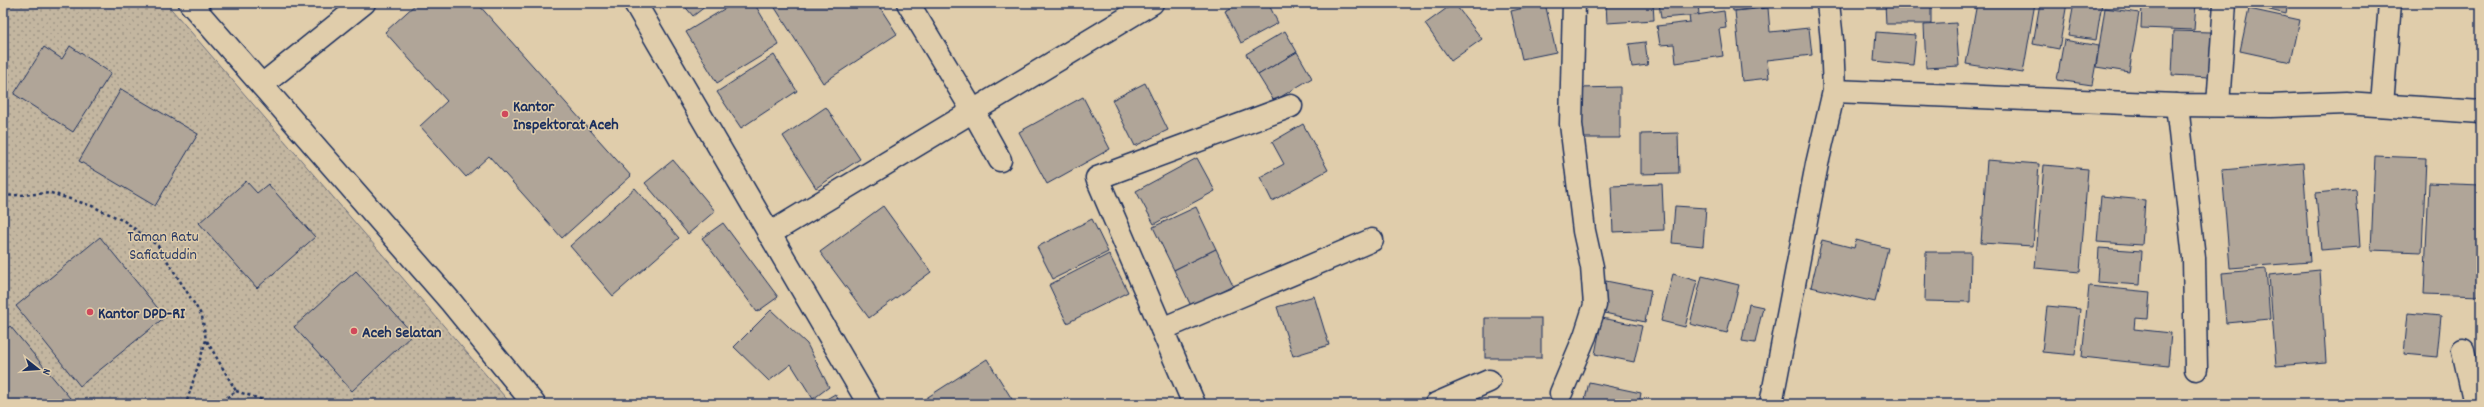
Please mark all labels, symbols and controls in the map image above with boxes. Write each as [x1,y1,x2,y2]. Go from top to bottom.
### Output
place label: Kantor Inspektorat Aceh [513,96,619,137]
marker: Kantor Inspektorat Aceh [500,109,510,119]
park label: Taman Ratu Safiatuddin [127,226,199,267]
place label: Kantor DPD-RI [98,303,186,326]
marker: Kantor DPD-RI [85,307,95,317]
place label: Aceh Selatan [362,322,441,345]
marker: Aceh Selatan [349,326,359,336]
north arrow [18,349,58,389]
text: N [37,366,54,377]

